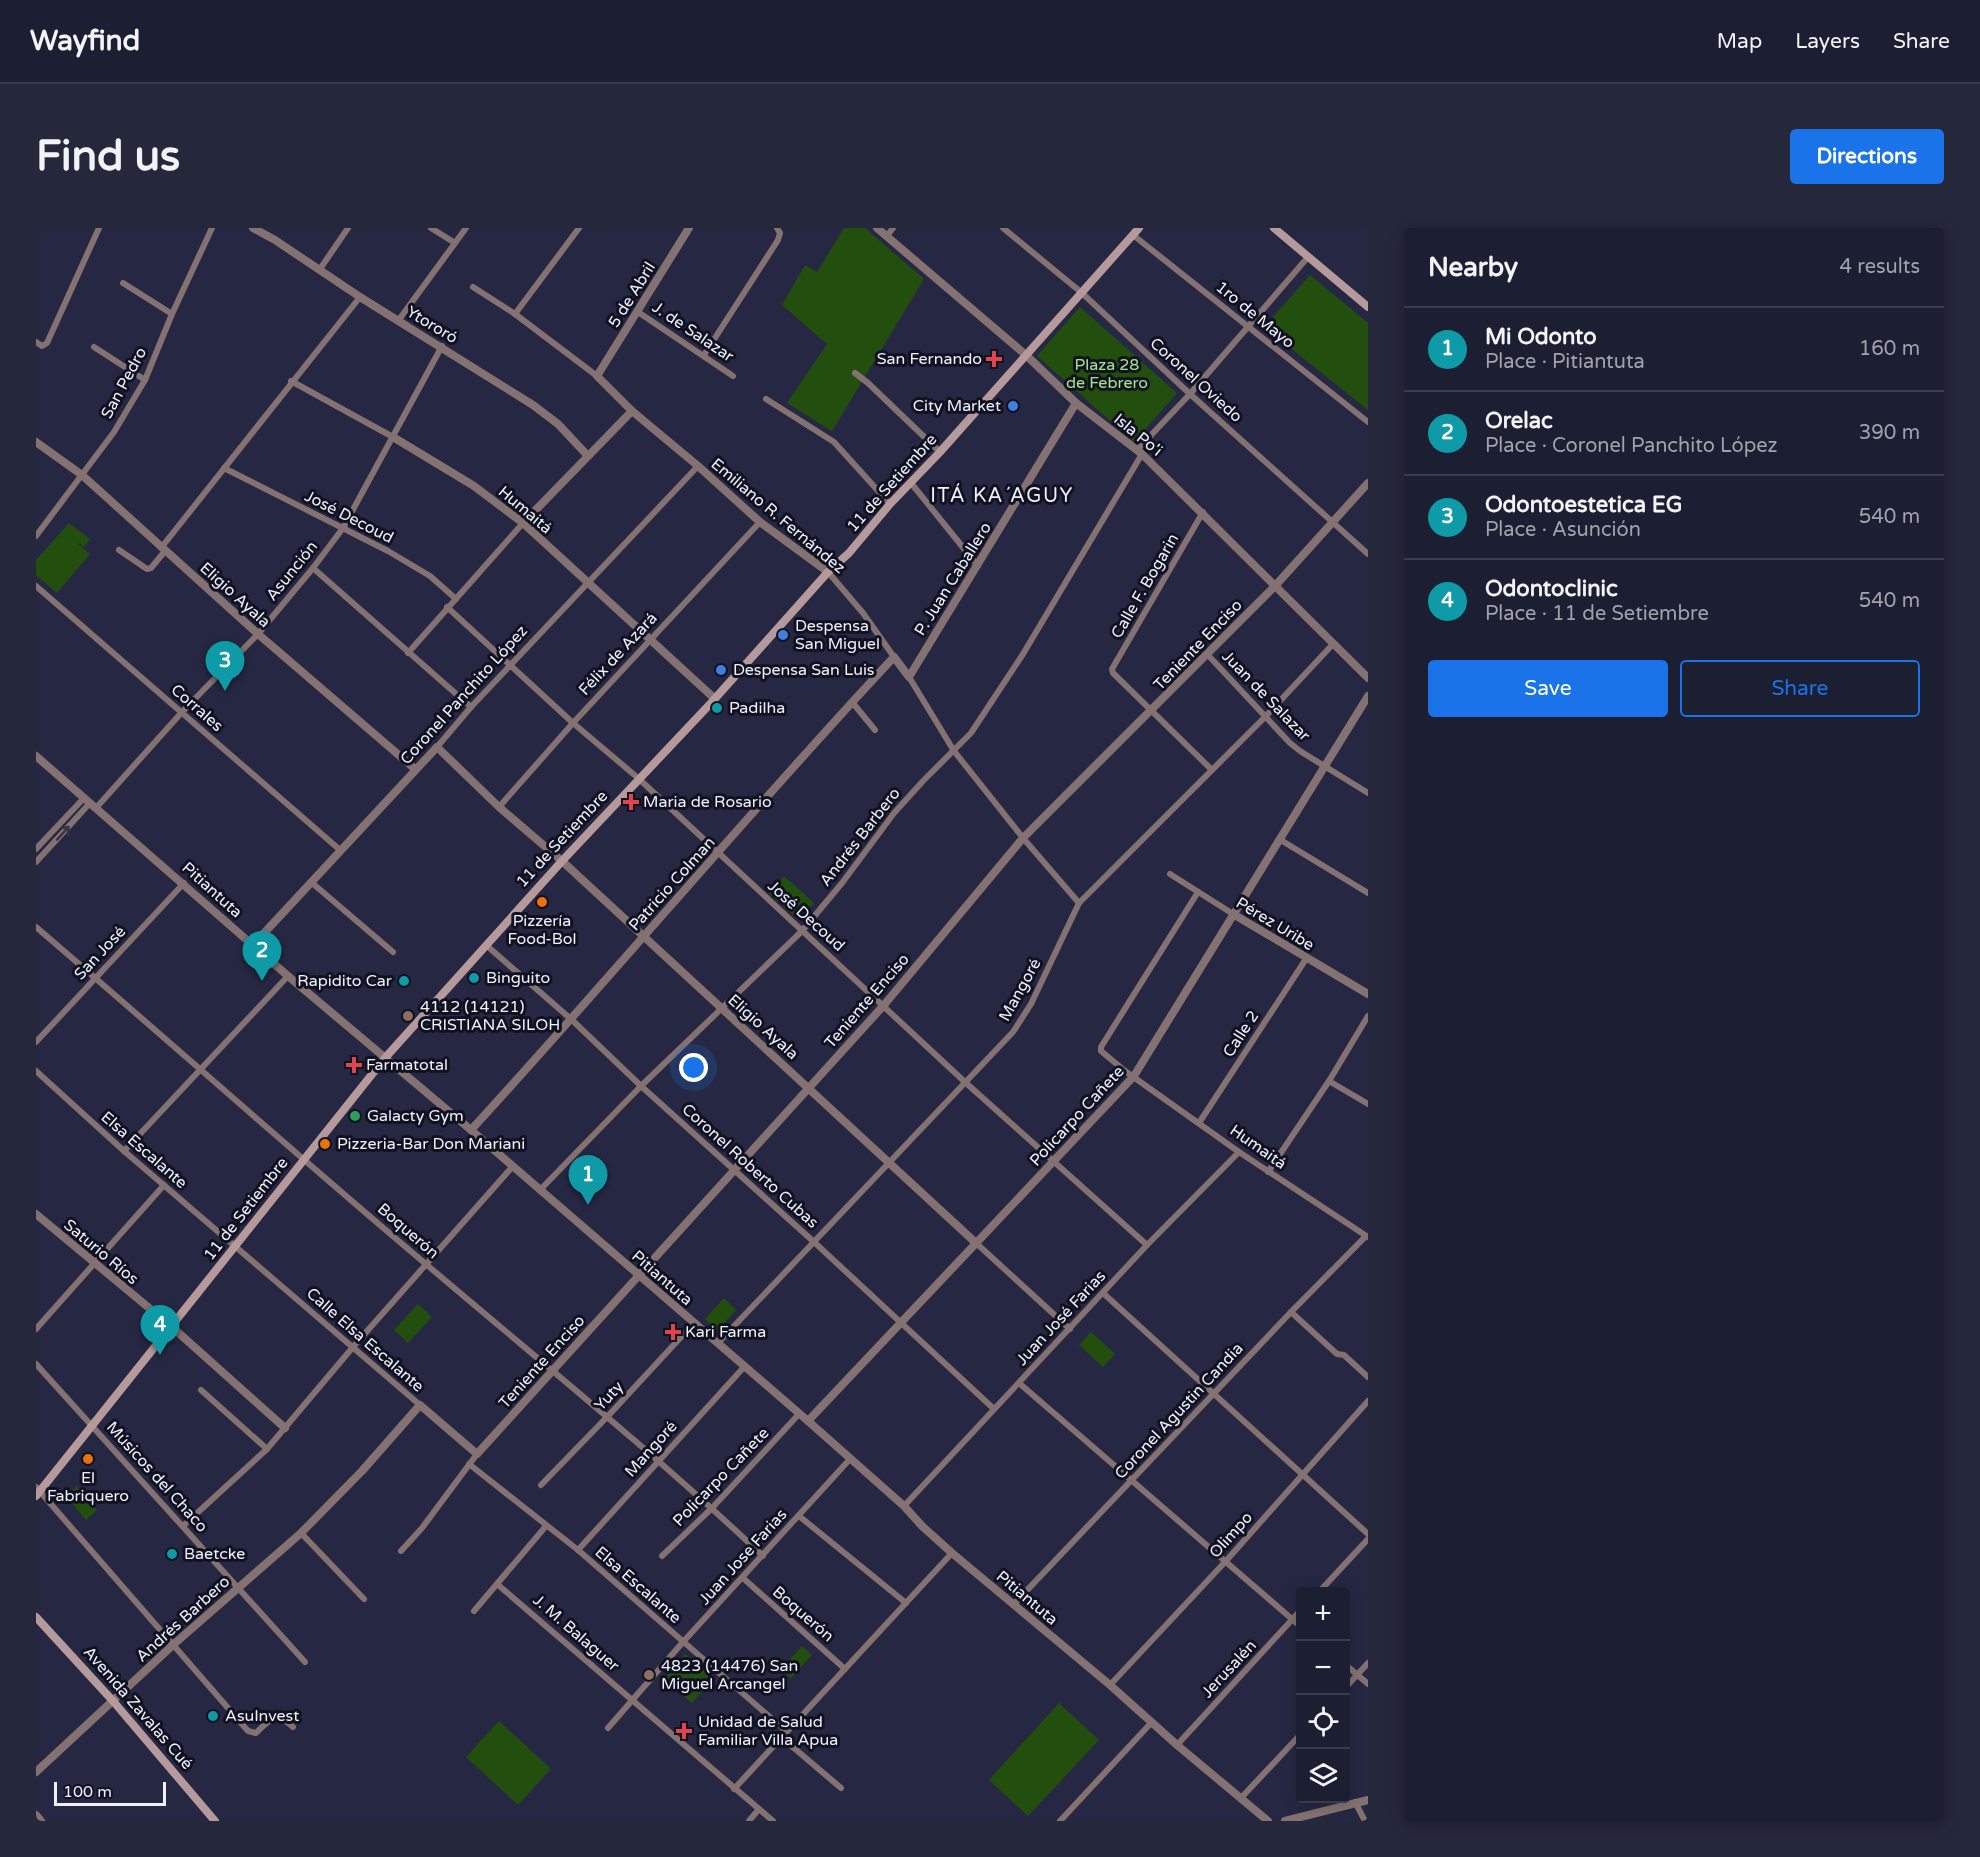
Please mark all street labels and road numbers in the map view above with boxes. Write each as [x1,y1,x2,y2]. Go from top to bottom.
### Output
street label: 5 de Abril [604,259,660,331]
street label: 1ro de Mayo [1212,277,1298,353]
street label: J. de Salazar [648,297,738,367]
street label: Ytororó [403,302,461,348]
street label: Coronel Oviedo [1146,333,1246,427]
street label: San Pedro [97,344,151,422]
street label: Isla Po'i [1110,409,1166,461]
street label: 11 de Setiembre [843,430,941,536]
street label: Emiliano R. Fernández [707,454,849,578]
street label: Humaitá [494,482,556,538]
street label: José Decoud [301,486,397,548]
street label: P. Juan Caballero [910,519,996,639]
street label: Calle F. Bogarin [1107,530,1183,642]
street label: Asunción [262,537,322,605]
street label: Eligio Ayala [196,558,274,632]
street label: Teniente Enciso [1149,595,1247,695]
street label: Félix de Azará [574,608,662,700]
street label: Coronel Panchito López [396,621,532,769]
street label: Juan de Salazar [1218,646,1315,746]
street label: Corrales [167,680,227,736]
street label: Andrés Barbero [815,784,905,890]
street label: 11 de Setiembre [512,786,612,892]
street label: Patricio Colman [624,833,720,935]
street label: Pitiantuta [178,858,246,922]
street label: José Decoud [763,876,849,956]
street label: Pérez Uribe [1232,893,1318,955]
street label: San José [70,922,130,984]
street label: Teniente Enciso [820,949,914,1053]
street label: Mangoré [995,955,1045,1025]
street label: Eligio Ayala [724,990,802,1064]
street label: Calle 2 [1219,1007,1263,1061]
street label: Policarpo Cañete [1025,1062,1129,1170]
street label: Coronel Roberto Cubas [678,1099,822,1233]
street label: Elsa Escalante [97,1107,191,1193]
street label: Humaitá [1226,1120,1290,1174]
street label: 11 de Setiembre [200,1153,292,1265]
street label: Boquerón [373,1199,443,1263]
street label: Saturio Ríos [60,1215,142,1289]
street label: Pitiantuta [627,1246,697,1310]
street label: Juan José Farias [1012,1266,1110,1370]
street label: Calle Elsa Escalante [302,1284,428,1396]
street label: Teniente Enciso [495,1311,589,1413]
street label: Coronel Agustin Candia [1111,1339,1247,1483]
street label: Yuty [590,1377,628,1415]
street label: Mangoré [620,1417,682,1481]
street label: Músicos del Chaco [102,1418,212,1536]
street label: Policarpo Cañete [669,1423,773,1531]
street label: Juan Jose Farias [695,1505,791,1609]
street label: Olimpo [1205,1508,1257,1562]
street label: Elsa Escalante [591,1542,685,1628]
street label: Pitiantuta [992,1566,1062,1630]
street label: Andrés Barbero [132,1572,234,1666]
street label: Boquerón [768,1582,838,1646]
street label: J. M. Balaguer [529,1590,624,1676]
street label: Jerusalén [1197,1636,1261,1702]
street label: Avenida Zavalas Cué [79,1642,197,1774]

